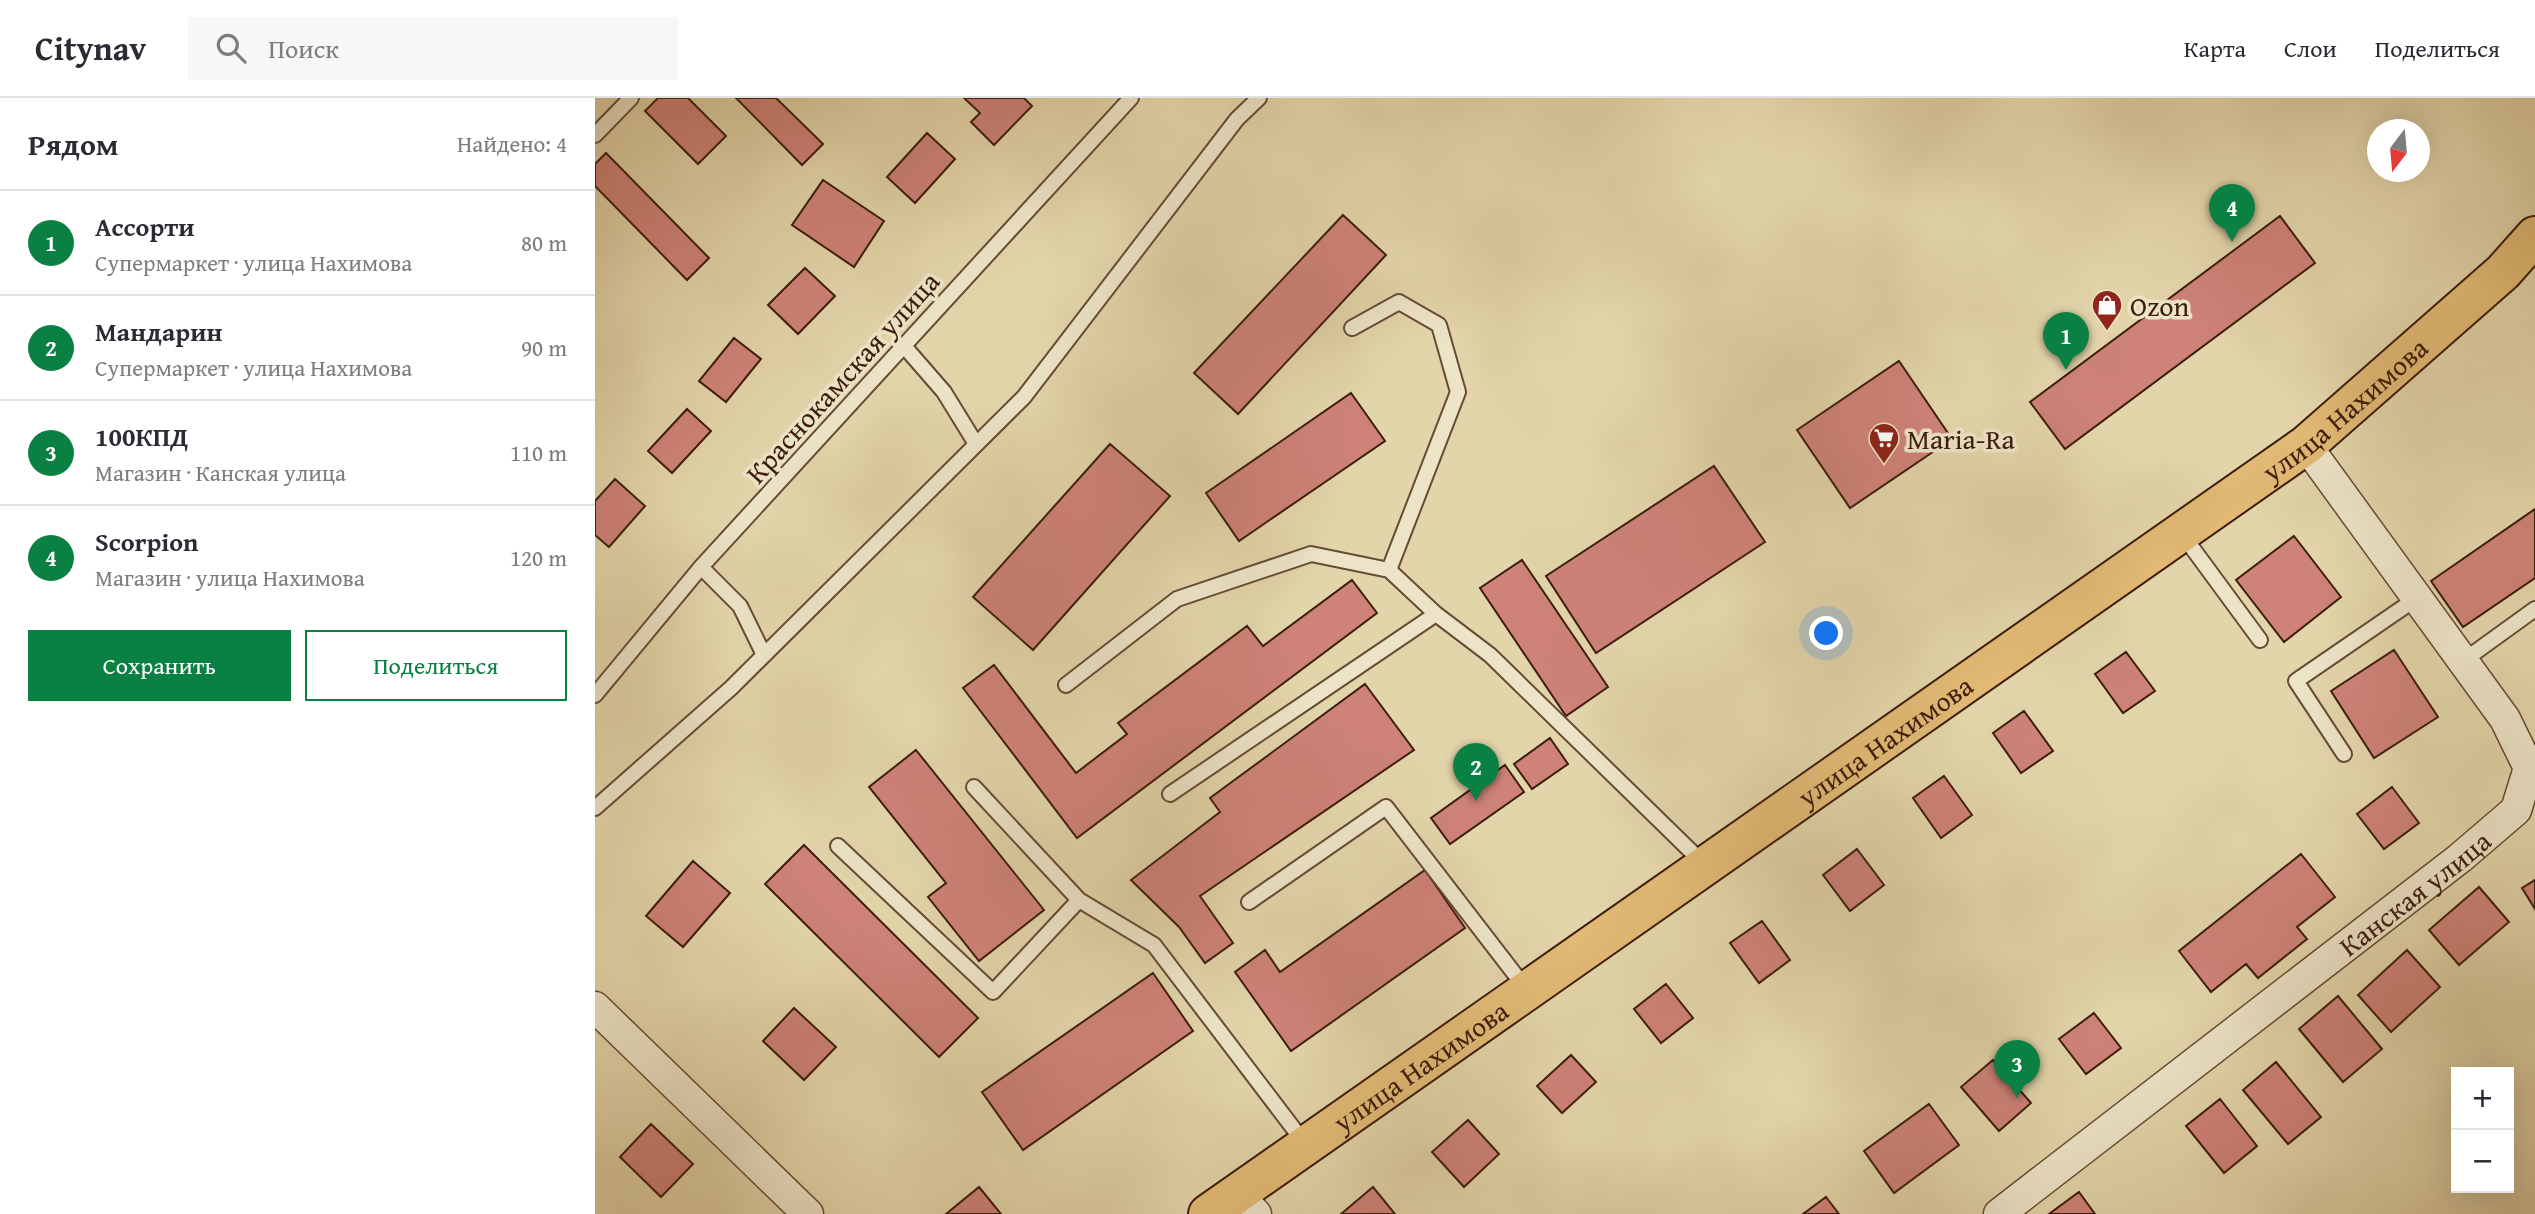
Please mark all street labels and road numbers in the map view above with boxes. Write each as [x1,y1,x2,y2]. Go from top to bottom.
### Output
street label: Краснокамская улица [735,261,949,492]
street label: улица Нахимова [2252,327,2437,491]
street label: улица Нахимова [1788,664,1981,817]
street label: Канская улица [2329,820,2500,965]
street label: улица Нахимова [1323,989,1517,1142]

